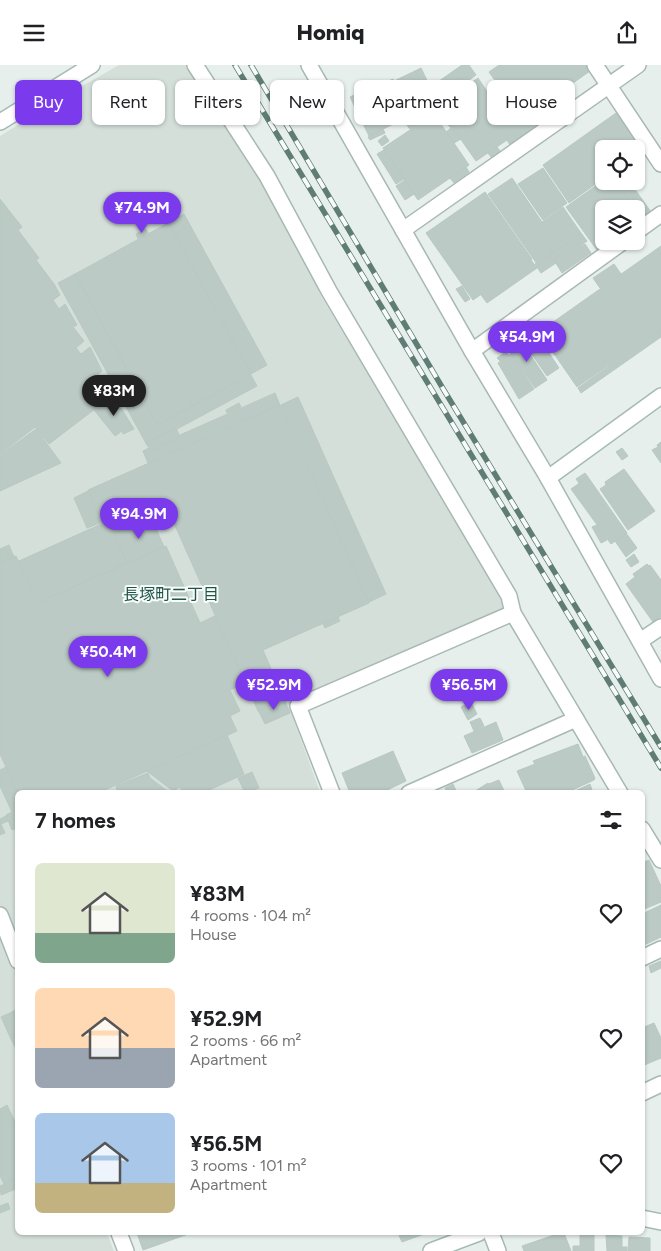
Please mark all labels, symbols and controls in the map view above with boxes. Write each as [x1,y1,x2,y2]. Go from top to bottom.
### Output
icon: menu [20,19,48,47]
text: Homiq [297,19,364,46]
icon: share [613,19,641,47]
chip: Buy [15,80,82,125]
chip: Rent [92,80,165,125]
chip: Filters [175,80,260,125]
chip: New [270,80,344,125]
chip: Apartment [354,80,477,125]
chip: House [487,80,575,125]
map controls [595,140,645,250]
button: locate [595,140,645,190]
pin: ¥74.9M [101,191,183,234]
text: ¥74.9M [114,198,170,217]
button: layers [595,200,645,250]
pin: ¥54.9M [486,321,568,363]
text: ¥54.9M [499,327,555,346]
pin: ¥83M [84,375,144,417]
text: ¥83M [93,381,135,400]
pin: ¥94.9M [98,497,180,540]
text: ¥94.9M [111,504,167,523]
district label: 長塚町二丁目 [123,585,219,604]
pin: ¥50.4M [67,635,149,678]
text: ¥50.4M [79,642,137,661]
pin: ¥52.9M [233,669,315,711]
pin: ¥56.5M [428,669,510,711]
text: ¥52.9M [246,675,302,694]
text: ¥56.5M [441,675,497,694]
icon: filters [597,806,625,834]
text: 7 homes [35,808,116,833]
text: ¥83M [190,881,245,906]
icon: home [75,883,135,943]
icon: heart [597,899,625,927]
text: 4 rooms · 104 m² [190,906,311,925]
text: House [190,925,236,944]
text: ¥52.9M [190,1006,262,1031]
icon: home [75,1008,135,1068]
icon: heart [597,1024,625,1052]
text: 2 rooms · 66 m² [190,1031,301,1050]
text: Apartment [190,1050,267,1069]
text: ¥56.5M [190,1131,262,1156]
icon: home [75,1133,135,1193]
icon: heart [597,1149,625,1177]
text: 3 rooms · 101 m² [190,1156,306,1175]
text: Apartment [190,1175,267,1194]

